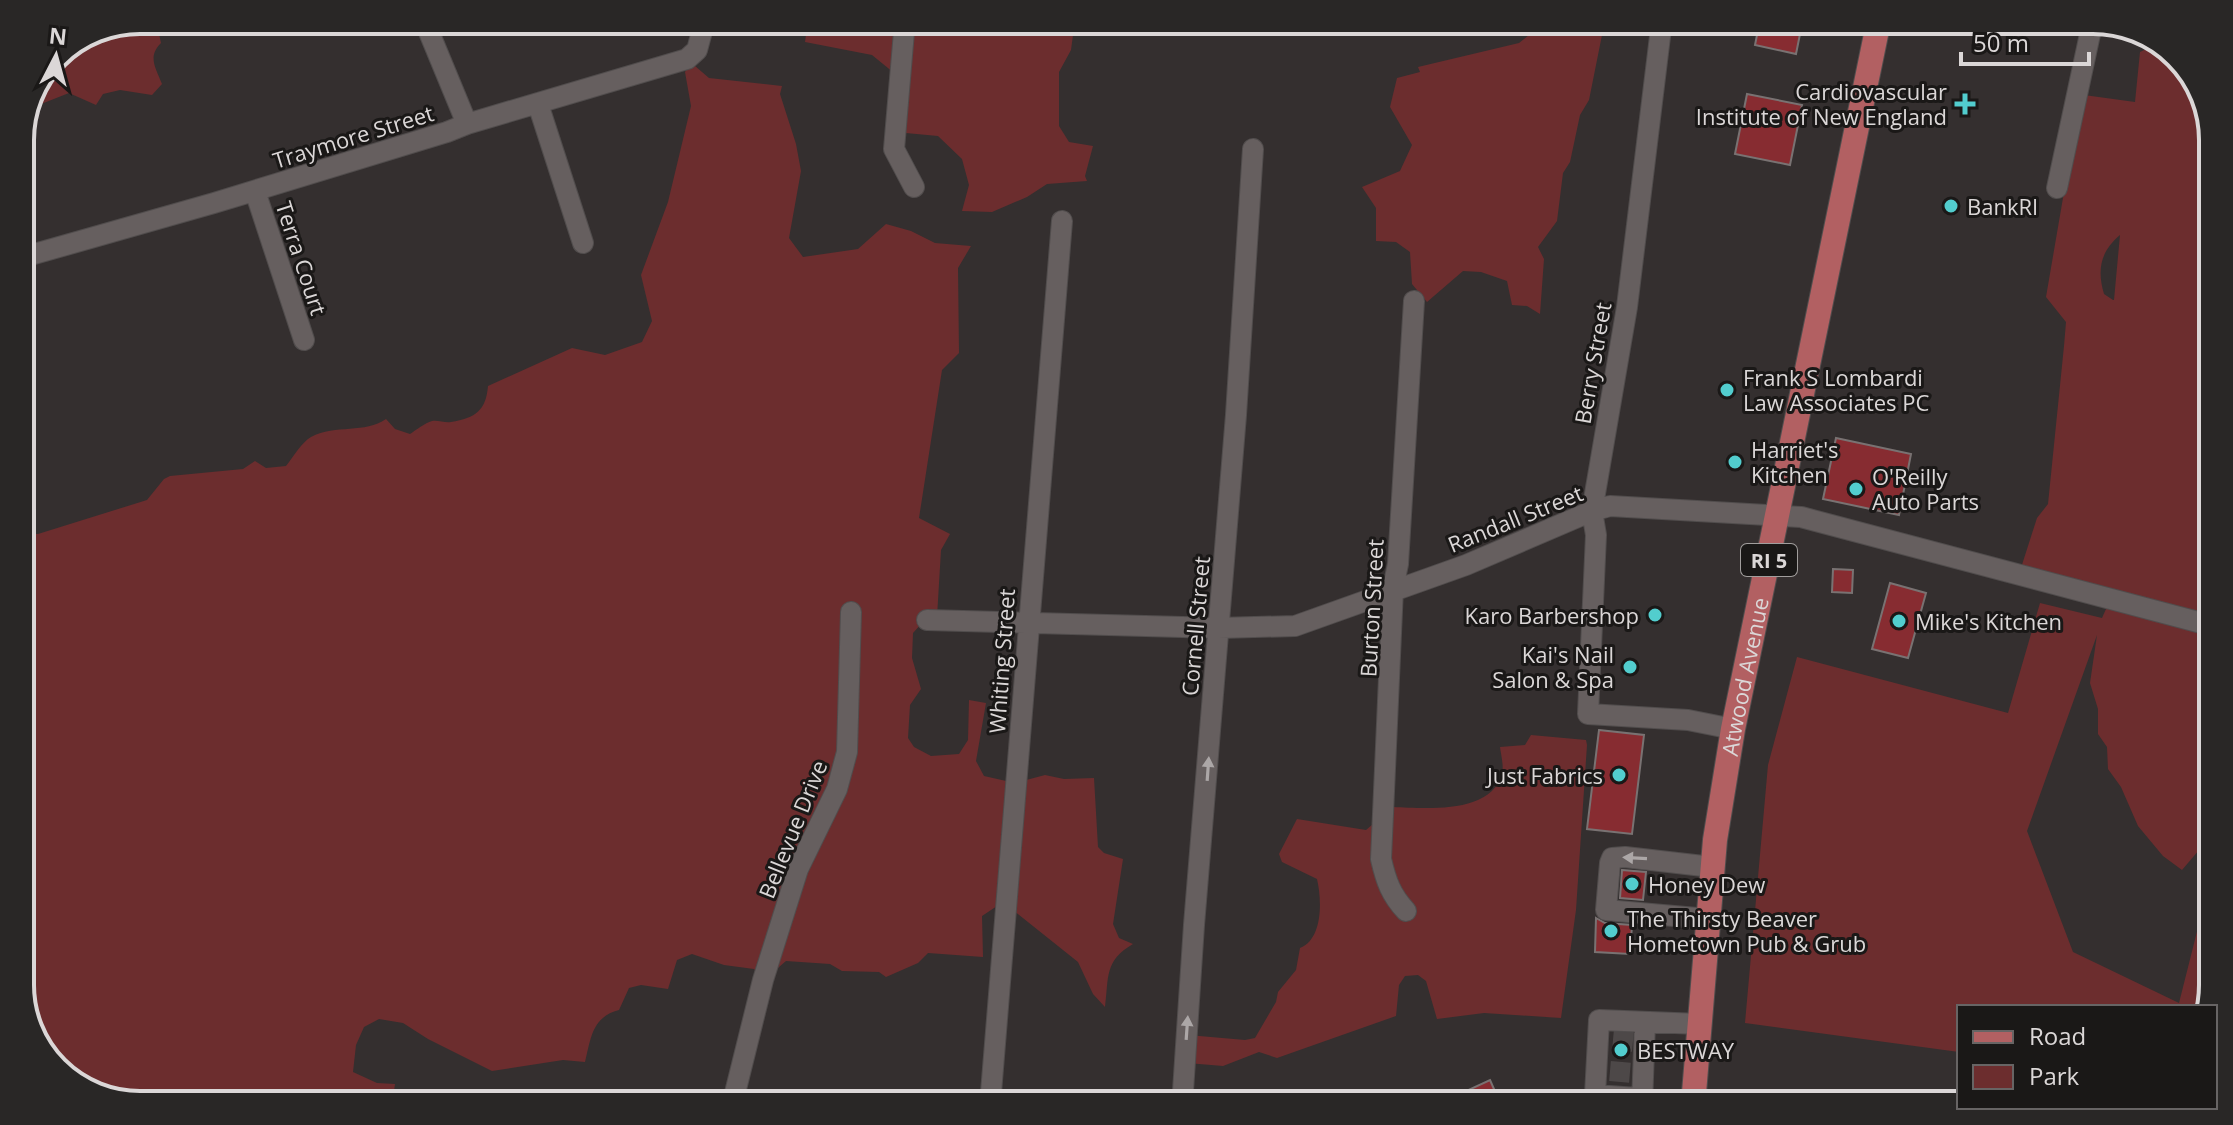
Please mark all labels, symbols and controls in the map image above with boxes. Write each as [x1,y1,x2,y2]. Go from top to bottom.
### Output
north arrow [16,16,96,96]
scale bar [1961,16,2089,66]
text: N [48,19,69,51]
text: 50 m [1973,26,2029,59]
place label: Cardiovascular Institute of New England [1696,76,1947,131]
marker: Cardiovascular Institute of New England [1954,93,1976,115]
street label: Traymore Street [269,97,437,175]
place label: BankRI [1967,191,2038,221]
street label: Terra Court [270,197,335,319]
marker: BankRI [1942,197,1960,215]
street label: Berry Street [1567,300,1617,426]
place label: Frank S Lombardi Law Associates PC [1743,362,1930,417]
marker: Frank S Lombardi Law Associates PC [1718,381,1736,399]
place label: Harriet's Kitchen [1751,434,1838,489]
marker: Harriet's Kitchen [1726,453,1744,471]
place label: O'Reilly Auto Parts [1872,461,1979,516]
street label: Randall Street [1443,477,1587,559]
marker: O'Reilly Auto Parts [1847,480,1865,498]
street label: Burton Street [1352,538,1390,678]
road number: RI 5 [1741,544,1797,576]
street label: Cornell Street [1174,555,1216,697]
street label: Whiting Street [981,587,1021,735]
street label: Atwood Avenue [1714,595,1775,758]
place label: Karo Barbershop [1464,600,1639,630]
marker: Karo Barbershop [1646,606,1664,624]
place label: Mike's Kitchen [1915,606,2062,636]
marker: Mike's Kitchen [1890,612,1908,630]
place label: Kai's Nail Salon & Spa [1492,639,1614,694]
marker: Kai's Nail Salon & Spa [1621,658,1639,676]
street label: Bellevue Drive [751,755,833,903]
one-way arrow [1202,756,1215,781]
place label: Just Fabrics [1485,760,1603,790]
marker: Just Fabrics [1610,766,1628,784]
one-way arrow [1622,852,1647,865]
place label: Honey Dew [1648,869,1765,899]
marker: Honey Dew [1623,875,1641,893]
place label: The Thirsty Beaver Hometown Pub & Grub [1627,903,1866,958]
marker: The Thirsty Beaver Hometown Pub & Grub [1602,922,1620,940]
legend [1957,1005,2217,1109]
one-way arrow [1181,1015,1194,1040]
text: Road [2029,1019,2086,1052]
place label: BESTWAY [1637,1035,1735,1065]
marker: BESTWAY [1612,1041,1630,1059]
text: Park [2029,1059,2080,1092]

